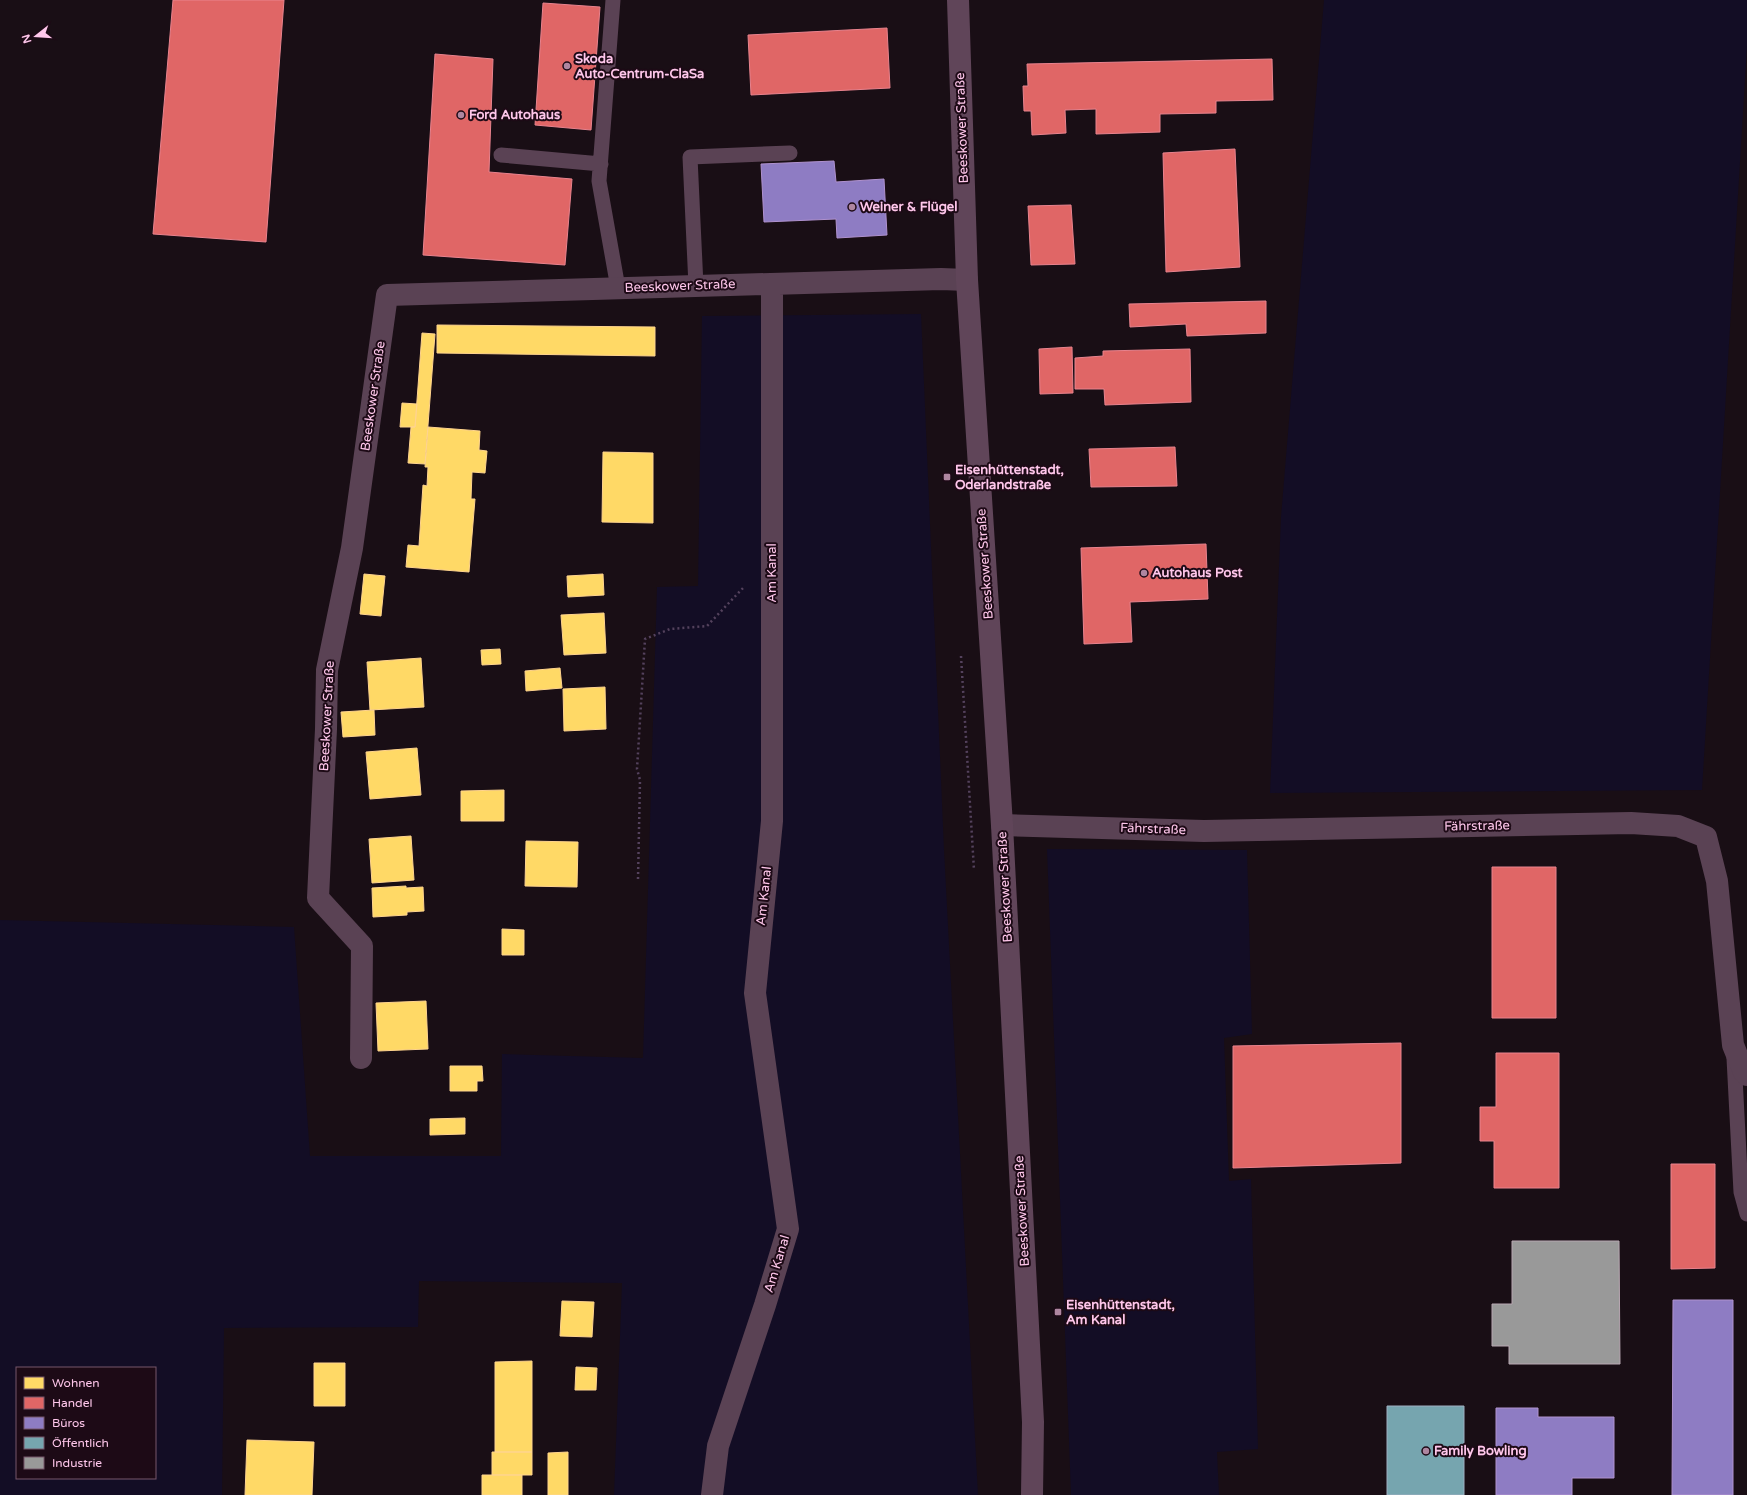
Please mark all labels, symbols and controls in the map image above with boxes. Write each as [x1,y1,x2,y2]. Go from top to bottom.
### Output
north arrow [16,16,56,56]
text: N [19,33,34,45]
place label: Skoda Auto-Centrum-ClaSa [575,51,704,82]
marker: Skoda Auto-Centrum-ClaSa [562,61,572,71]
street label: Beeskower Straße [952,72,972,184]
place label: Ford Autohaus [469,107,560,123]
marker: Ford Autohaus [456,110,466,120]
place label: Weiner & Flügel [860,199,957,215]
marker: Weiner & Flügel [847,202,857,212]
street label: Beeskower Straße [624,276,736,296]
street label: Beeskower Straße [357,340,389,452]
place label: Eisenhüttenstadt, Oderlandstraße [955,462,1064,493]
marker: Eisenhüttenstadt, Oderlandstraße [942,472,952,482]
street label: Beeskower Straße [973,508,997,620]
street label: Am Kanal [764,543,780,603]
place label: Autohaus Post [1152,565,1243,581]
marker: Autohaus Post [1139,568,1149,578]
street label: Beeskower Straße [316,660,338,772]
street label: Fährstraße [1444,817,1510,835]
street label: Fährstraße [1120,820,1186,838]
street label: Beeskower Straße [994,831,1016,943]
street label: Am Kanal [753,866,775,926]
street label: Beeskower Straße [1011,1155,1033,1267]
street label: Am Kanal [761,1233,793,1295]
place label: Eisenhüttenstadt, Am Kanal [1066,1297,1175,1328]
marker: Eisenhüttenstadt, Am Kanal [1053,1307,1063,1317]
legend [16,1367,156,1479]
text: Wohnen [52,1376,100,1390]
text: Handel [52,1396,92,1410]
text: Büros [52,1416,85,1430]
text: Öffentlich [52,1436,109,1450]
place label: Family Bowling [1434,1443,1527,1459]
marker: Family Bowling [1421,1446,1431,1456]
text: Industrie [52,1456,102,1470]

